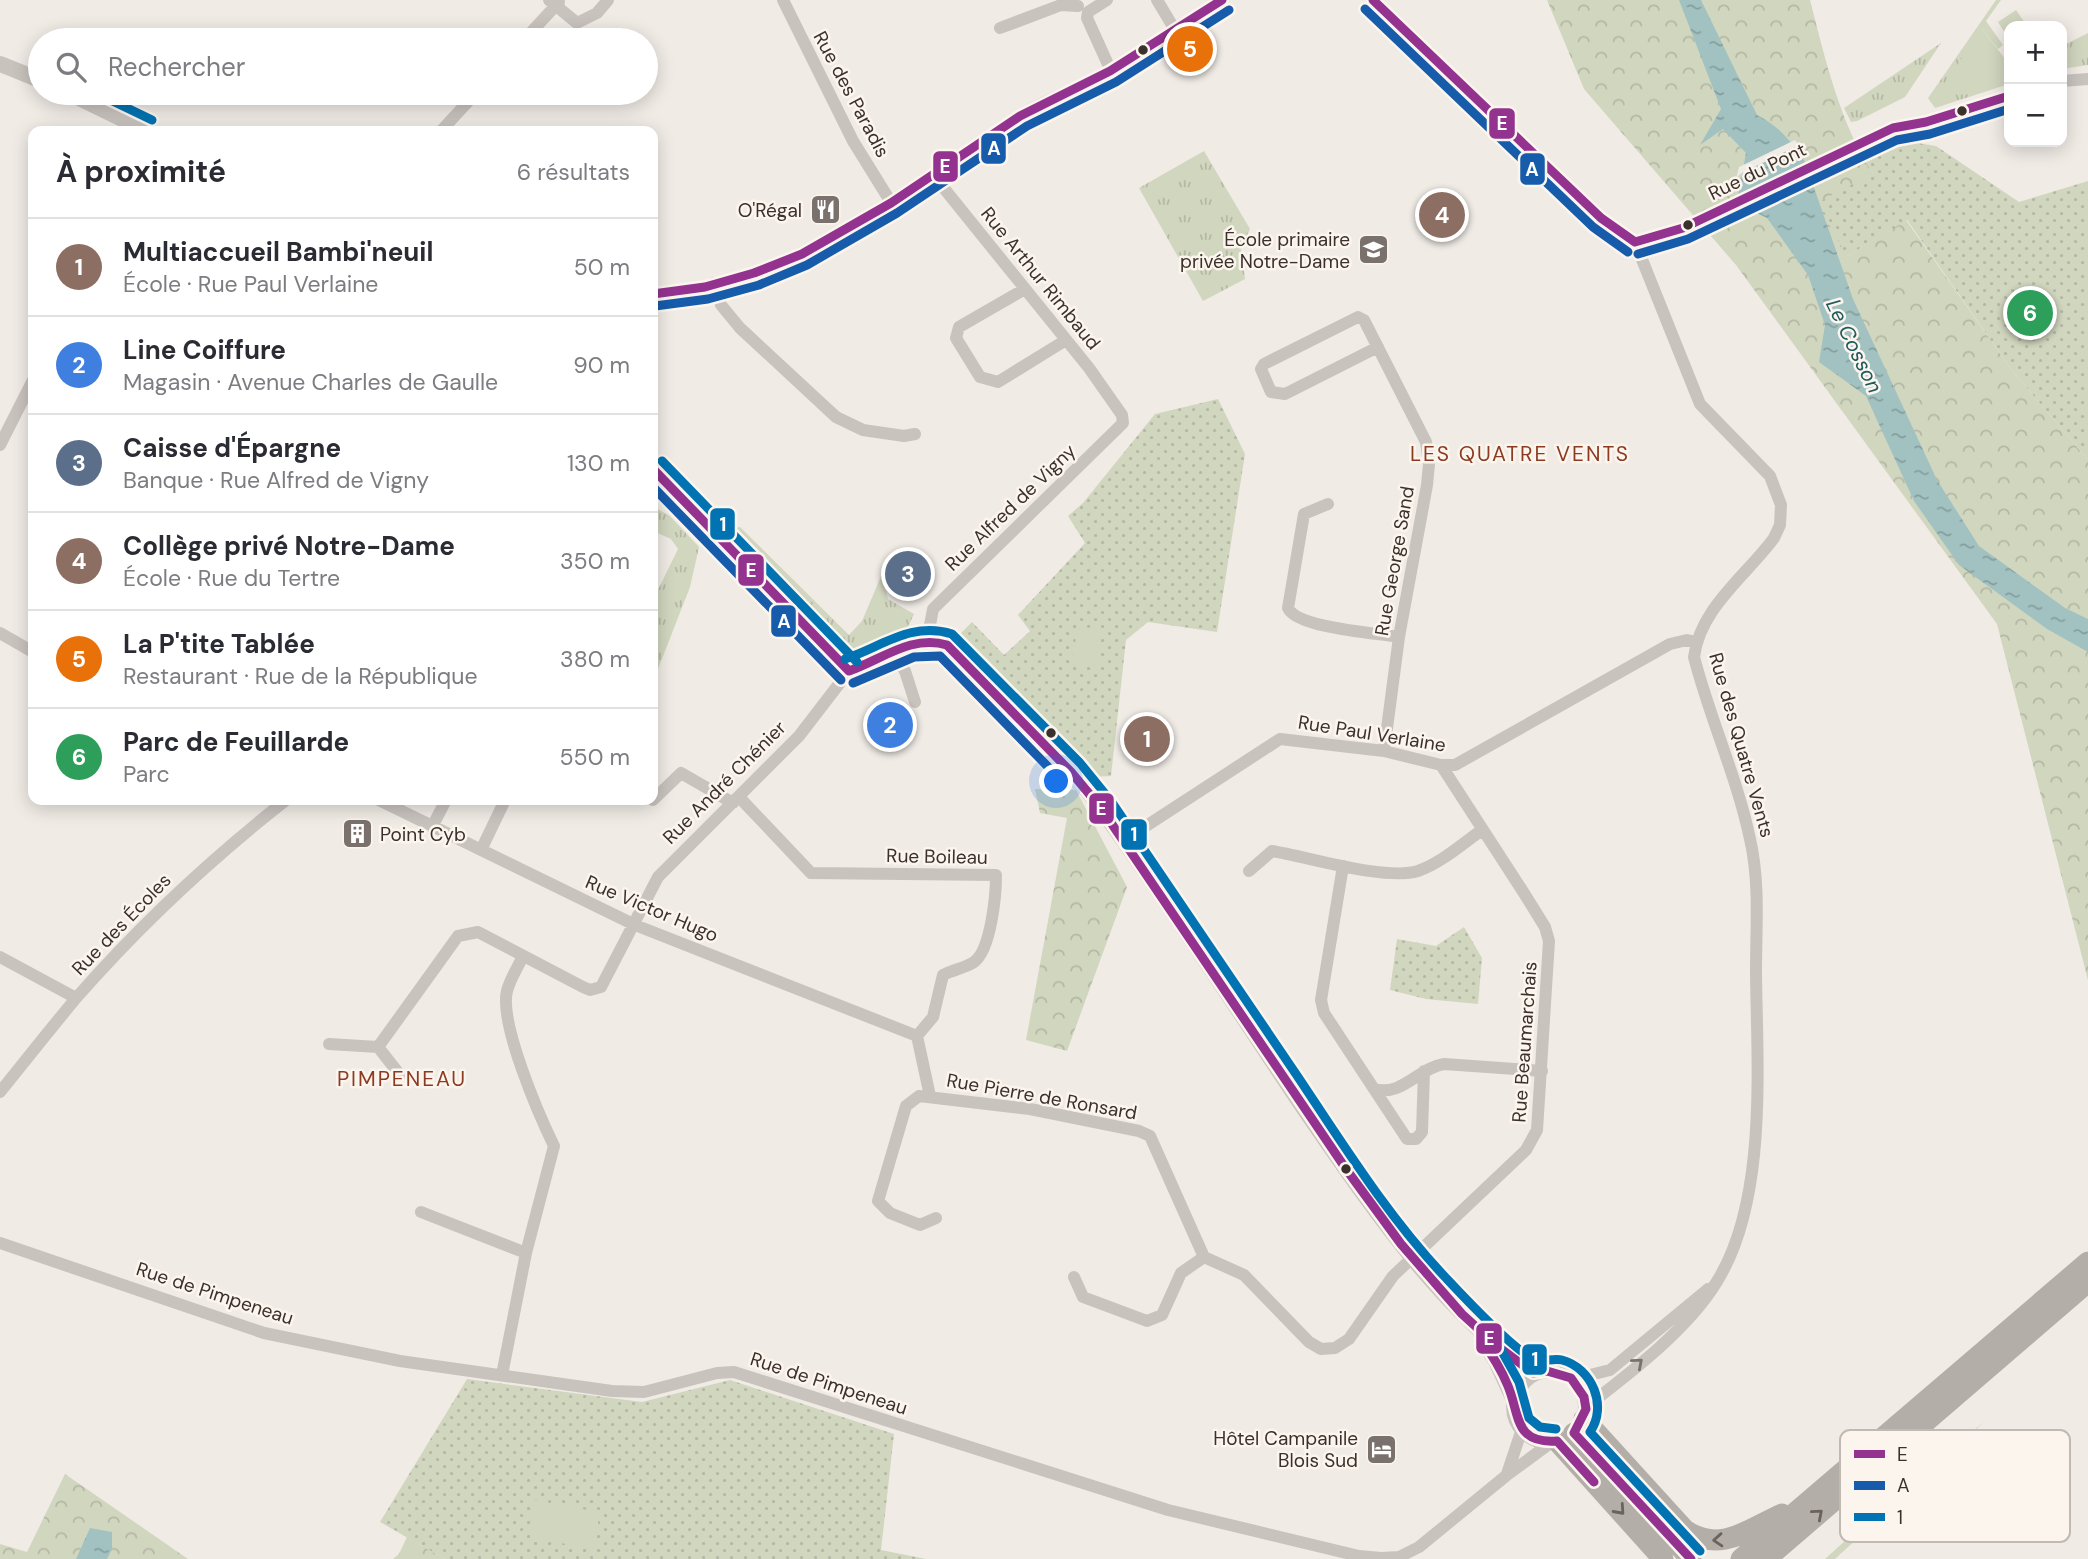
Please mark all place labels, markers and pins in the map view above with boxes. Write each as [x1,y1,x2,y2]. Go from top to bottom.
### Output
pin: 5 [1167,23,1213,75]
unlabelled marker [1136,43,1150,57]
unlabelled marker [1955,104,1969,118]
pin: 4 [1419,189,1465,241]
restaurant icon: O'Régal [808,193,842,227]
place label: O'Régal [738,198,802,223]
unlabelled marker [1681,218,1695,232]
place label: École primaire privée Notre-Dame [1180,227,1350,274]
school or university icon: École primaire privée Notre-Dame [1356,233,1390,267]
pin: 6 [2007,287,2053,339]
pin: 3 [885,548,931,600]
pin: 2 [867,699,913,751]
pin: 1 [1124,713,1170,765]
unlabelled marker [1044,726,1058,740]
building icon: Point Cyb [340,817,374,851]
place label: Point Cyb [380,822,466,847]
unlabelled marker [1339,1162,1353,1176]
place label: Hôtel Campanile Blois Sud [1213,1426,1358,1473]
hotel icon: Hôtel Campanile Blois Sud [1364,1432,1398,1466]

